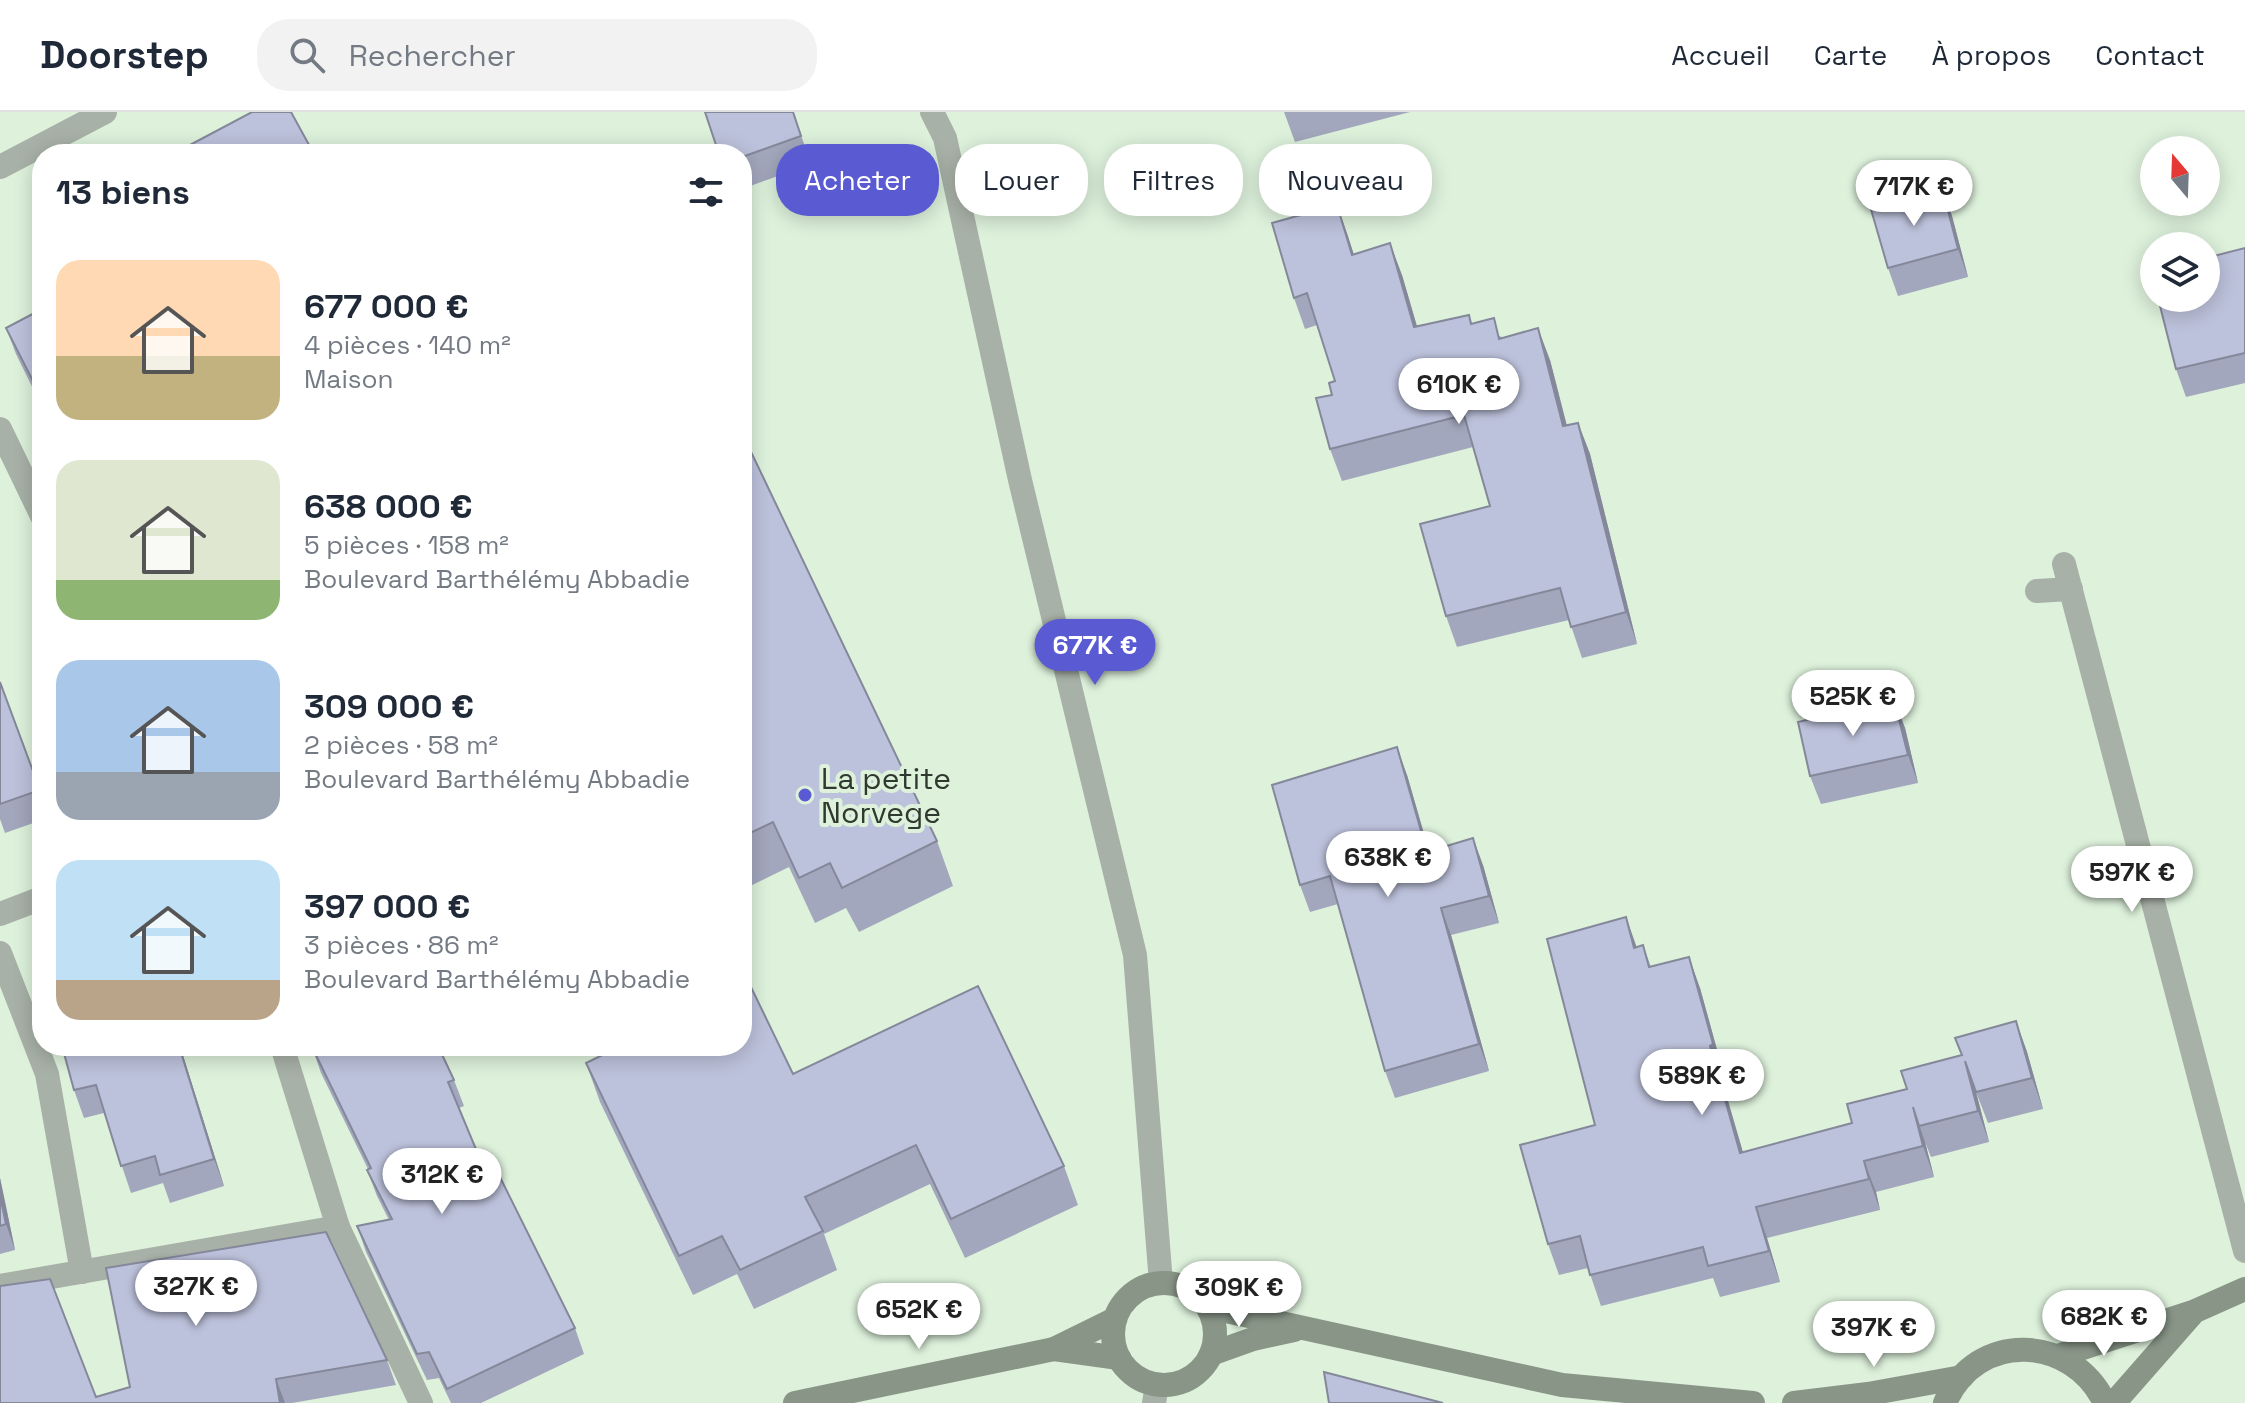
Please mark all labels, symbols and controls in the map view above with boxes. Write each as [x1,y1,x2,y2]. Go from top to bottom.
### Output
search box [257,19,817,91]
text: Doorstep [40,31,209,79]
icon: search [285,33,329,77]
text: Rechercher [349,36,516,75]
text: Accueil [1671,37,1770,73]
text: Carte [1814,37,1887,73]
text: À propos [1931,37,2051,73]
text: Contact [2095,37,2205,73]
north arrow [2140,136,2220,216]
map controls [2140,136,2220,312]
chip: Acheter [776,144,939,216]
chip: Louer [955,144,1088,216]
chip: Filtres [1104,144,1243,216]
chip: Nouveau [1259,144,1432,216]
pin: 717K € [1849,160,1979,228]
text: 717K € [1874,169,1954,203]
icon: filters [684,170,728,214]
text: 13 biens [56,171,190,214]
button: layers [2140,232,2220,312]
text: 677 000 € [304,285,469,328]
icon: home [120,292,216,388]
text: 4 pièces · 140 m² [304,328,511,362]
pin: 610K € [1394,358,1524,426]
text: Maison [304,362,394,396]
text: 610K € [1416,367,1502,401]
text: 638 000 € [304,485,473,528]
icon: home [120,492,216,588]
text: 5 pièces · 158 m² [304,528,509,562]
text: Boulevard Barthélémy Abbadie [304,562,690,596]
pin: 677K € [1030,619,1160,687]
text: 677K € [1053,628,1137,662]
pin: 525K € [1788,670,1918,738]
text: 525K € [1810,679,1896,713]
text: 309 000 € [304,685,474,728]
icon: home [120,692,216,788]
text: 2 pièces · 58 m² [304,728,498,762]
place label: La petite Norvege [821,759,951,832]
text: Boulevard Barthélémy Abbadie [304,762,690,796]
marker: La petite Norvege [796,786,814,804]
pin: 638K € [1323,831,1453,899]
text: 638K € [1344,840,1432,874]
pin: 597K € [2067,846,2197,914]
text: 597K € [2089,855,2175,889]
text: 397 000 € [304,885,470,928]
icon: home [120,892,216,988]
text: 3 pièces · 86 m² [304,928,498,962]
text: Boulevard Barthélémy Abbadie [304,962,690,996]
pin: 589K € [1637,1049,1767,1117]
text: 589K € [1658,1058,1746,1092]
pin: 312K € [377,1148,507,1216]
text: 312K € [400,1157,484,1191]
pin: 327K € [131,1260,261,1328]
pin: 309K € [1174,1261,1304,1329]
text: 327K € [153,1269,239,1303]
text: 309K € [1194,1270,1284,1304]
pin: 652K € [854,1283,984,1351]
pin: 682K € [2039,1290,2169,1358]
text: 652K € [875,1292,963,1326]
text: 682K € [2060,1299,2148,1333]
pin: 397K € [1809,1301,1939,1369]
text: 397K € [1831,1310,1917,1344]

